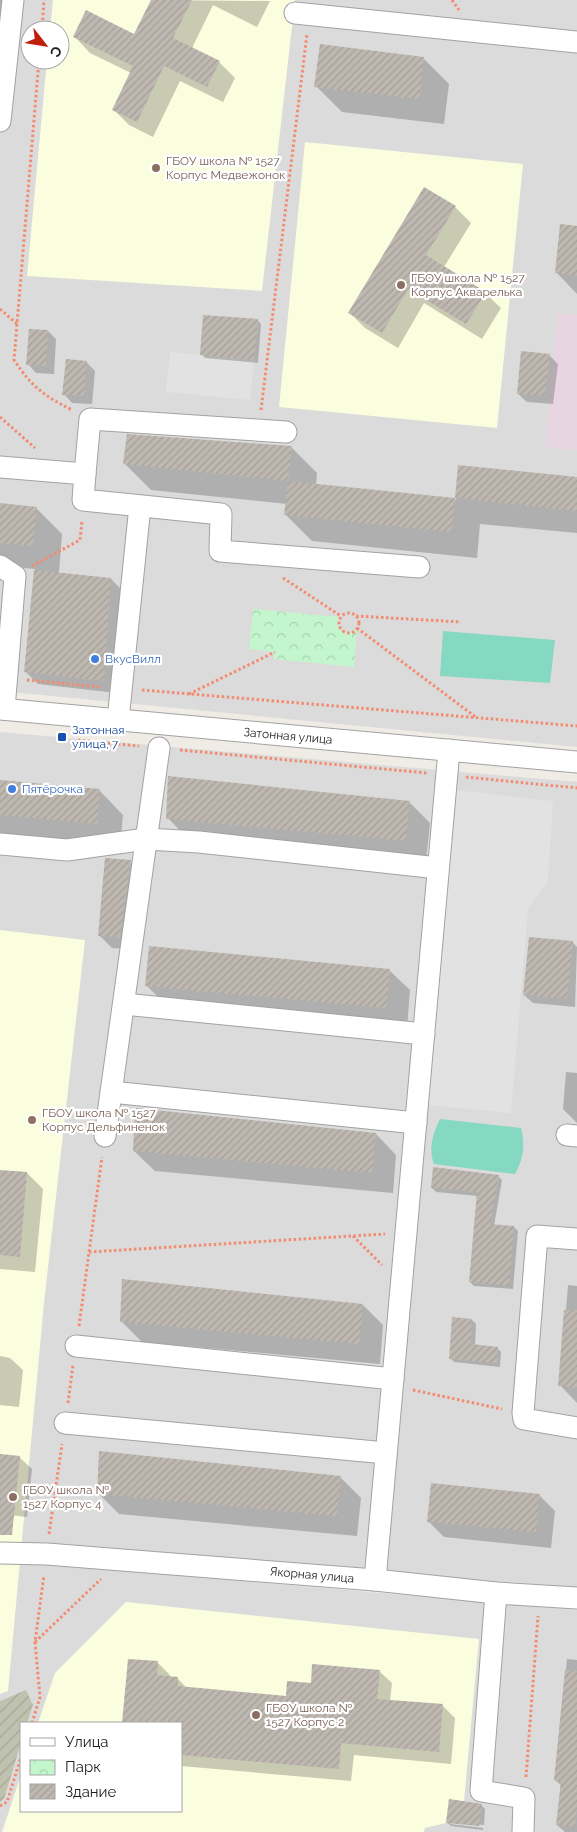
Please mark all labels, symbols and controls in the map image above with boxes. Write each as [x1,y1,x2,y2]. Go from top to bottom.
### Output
north arrow [20,20,70,70]
text: С [47,43,65,60]
place label: ГБОУ школа № 1527 Корпус Медвежонок [166,154,285,182]
marker: ГБОУ школа № 1527 Корпус Медвежонок [150,162,162,174]
place label: ГБОУ школа № 1527 Корпус Акварелька [411,271,525,299]
marker: ГБОУ школа № 1527 Корпус Акварелька [395,279,407,291]
place label: ВкусВилл [105,652,161,666]
marker: ВкусВилл [89,653,101,665]
place label: Затонная улица, 7 [72,723,125,751]
street label: Затонная улица [243,725,333,747]
marker: Затонная улица, 7 [56,731,68,743]
place label: Пятёрочка [22,782,83,796]
marker: Пятёрочка [6,783,18,795]
place label: ГБОУ школа № 1527 Корпус Дельфиненок [42,1106,165,1134]
marker: ГБОУ школа № 1527 Корпус Дельфиненок [26,1114,38,1126]
place label: ГБОУ школа № 1527 Корпус 4 [23,1483,110,1511]
marker: ГБОУ школа № 1527 Корпус 4 [7,1491,19,1503]
street label: Якорная улица [269,1564,355,1586]
place label: ГБОУ школа № 1527 Корпус 2 [266,1701,353,1729]
marker: ГБОУ школа № 1527 Корпус 2 [250,1709,262,1721]
legend [20,1722,182,1812]
text: Улица [65,1733,109,1751]
text: Парк [65,1758,101,1776]
text: Здание [65,1783,117,1801]

